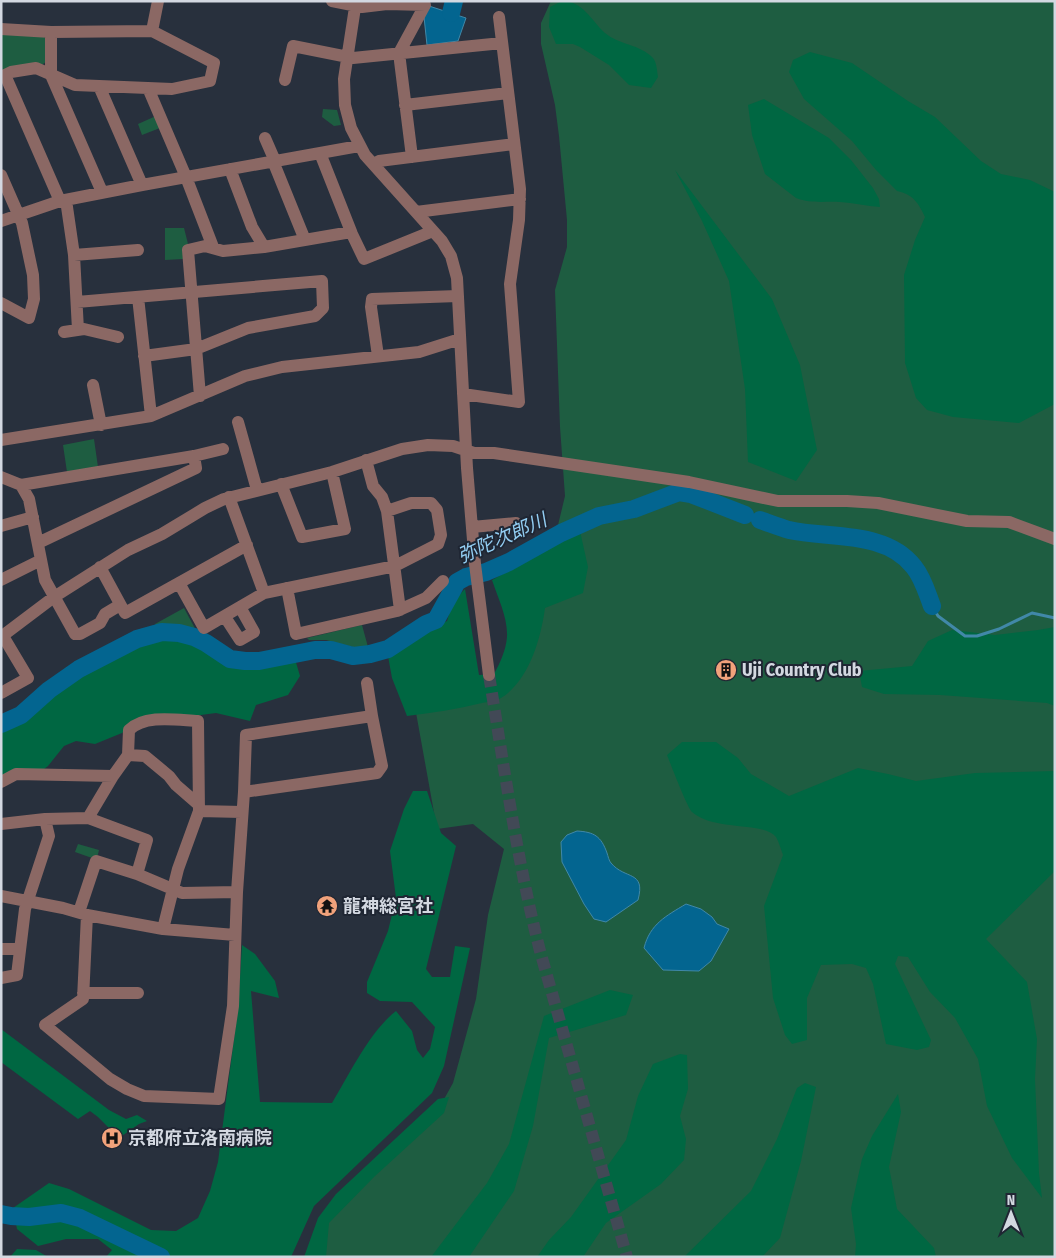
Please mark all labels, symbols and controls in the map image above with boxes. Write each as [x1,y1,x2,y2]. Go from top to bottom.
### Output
water label: 弥陀次郎川 [454,507,552,568]
building icon: Uji Country Club [714,658,738,682]
place label: Uji Country Club [742,659,862,681]
temple icon: 龍神総宮社 [315,894,339,918]
place label: 龍神総宮社 [343,895,433,917]
hospital icon: 京都府立洛南病院 [100,1126,124,1150]
place label: 京都府立洛南病院 [128,1127,272,1149]
north arrow [986,1188,1036,1238]
text: N [1007,1192,1015,1209]

